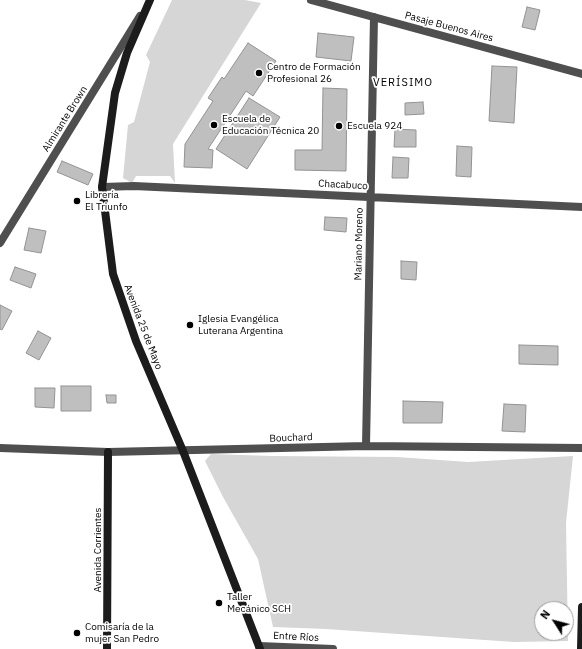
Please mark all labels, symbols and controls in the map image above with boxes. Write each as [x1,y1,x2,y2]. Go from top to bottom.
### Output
street label: Pasaje Buenos Aires [404,9,494,45]
place label: Centro de Formación Profesional 26 [267,61,361,84]
marker: Centro de Formación Profesional 26 [254,68,264,78]
district label: VERÍSIMO [373,76,433,90]
street label: Almirante Brown [40,84,90,154]
place label: Escuela de Educación Técnica 20 [222,113,319,136]
marker: Escuela de Educación Técnica 20 [209,120,219,130]
place label: Escuela 924 [347,120,402,132]
marker: Escuela 924 [334,121,344,131]
street label: Chacabuco [318,178,368,192]
place label: Librería El Triunfo [85,189,128,212]
marker: Librería El Triunfo [72,196,82,206]
street label: Mariano Moreno [352,208,366,280]
street label: Avenida 25 de Mayo [121,283,165,371]
place label: Iglesia Evangélica Luterana Argentina [198,313,283,336]
marker: Iglesia Evangélica Luterana Argentina [185,320,195,330]
street label: Bouchard [269,431,313,445]
street label: Avenida Corrientes [92,508,104,592]
place label: Taller Mecánico SCH [227,591,291,614]
marker: Taller Mecánico SCH [214,598,224,608]
north arrow [534,601,574,641]
text: N [537,607,553,622]
place label: Comisaría de la mujer San Pedro [85,621,159,644]
marker: Comisaría de la mujer San Pedro [72,628,82,638]
street label: Entre Ríos [273,630,319,644]

